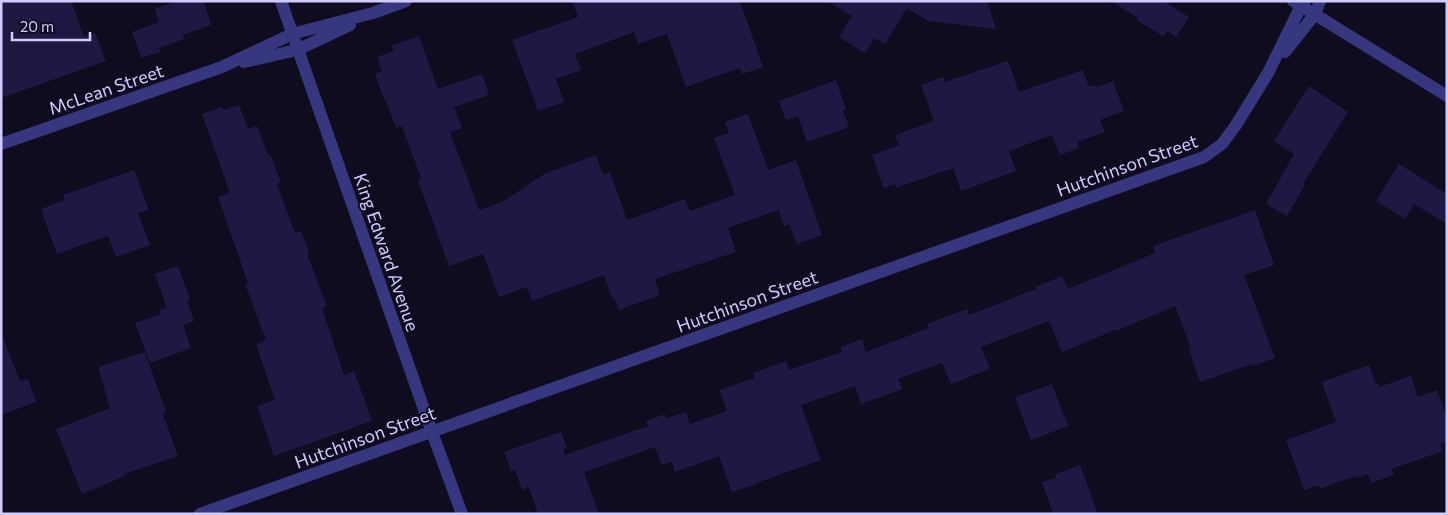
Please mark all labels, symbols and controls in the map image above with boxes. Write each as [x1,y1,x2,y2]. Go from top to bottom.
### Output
scale bar [12,10,90,42]
text: 20 m [20,17,54,35]
street label: McLean Street [46,59,166,119]
street label: Hutchinson Street [1053,129,1201,201]
street label: King Edward Avenue [350,170,424,334]
street label: Hutchinson Street [673,265,821,337]
street label: Hutchinson Street [291,401,439,473]

